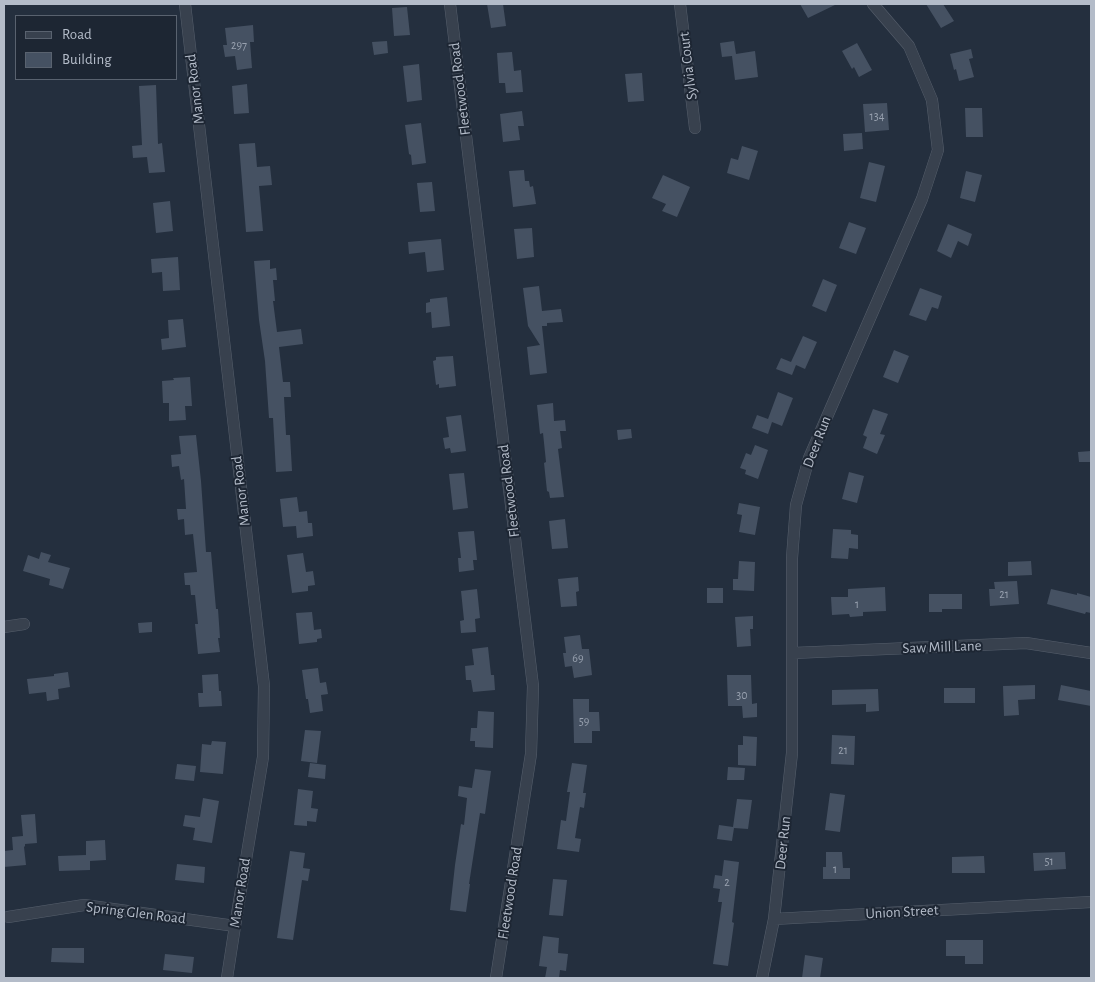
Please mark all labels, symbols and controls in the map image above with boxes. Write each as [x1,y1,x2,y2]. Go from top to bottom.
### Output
legend [15,15,178,80]
text: Road [62,27,92,42]
street label: Sylvia Court [675,31,701,101]
house number: 297 [231,38,247,52]
street label: Fleetwood Road [445,41,475,137]
text: Building [62,52,112,67]
street label: Manor Road [182,53,208,125]
house number: 134 [870,109,884,123]
street label: Deer Run [799,414,835,470]
street label: Fleetwood Road [494,443,524,539]
street label: Manor Road [228,455,254,527]
house number: 21 [999,587,1009,601]
house number: 1 [855,597,859,611]
street label: Saw Mill Lane [902,637,982,657]
house number: 69 [572,651,584,665]
house number: 30 [736,688,748,702]
house number: 59 [579,714,589,728]
house number: 21 [838,743,848,757]
street label: Deer Run [771,815,795,871]
street label: Fleetwood Road [494,845,526,941]
house number: 51 [1044,854,1054,868]
street label: Manor Road [226,857,254,929]
house number: 1 [833,862,837,876]
house number: 2 [724,875,730,889]
street label: Spring Glen Road [85,898,187,928]
street label: Union Street [865,901,939,923]

